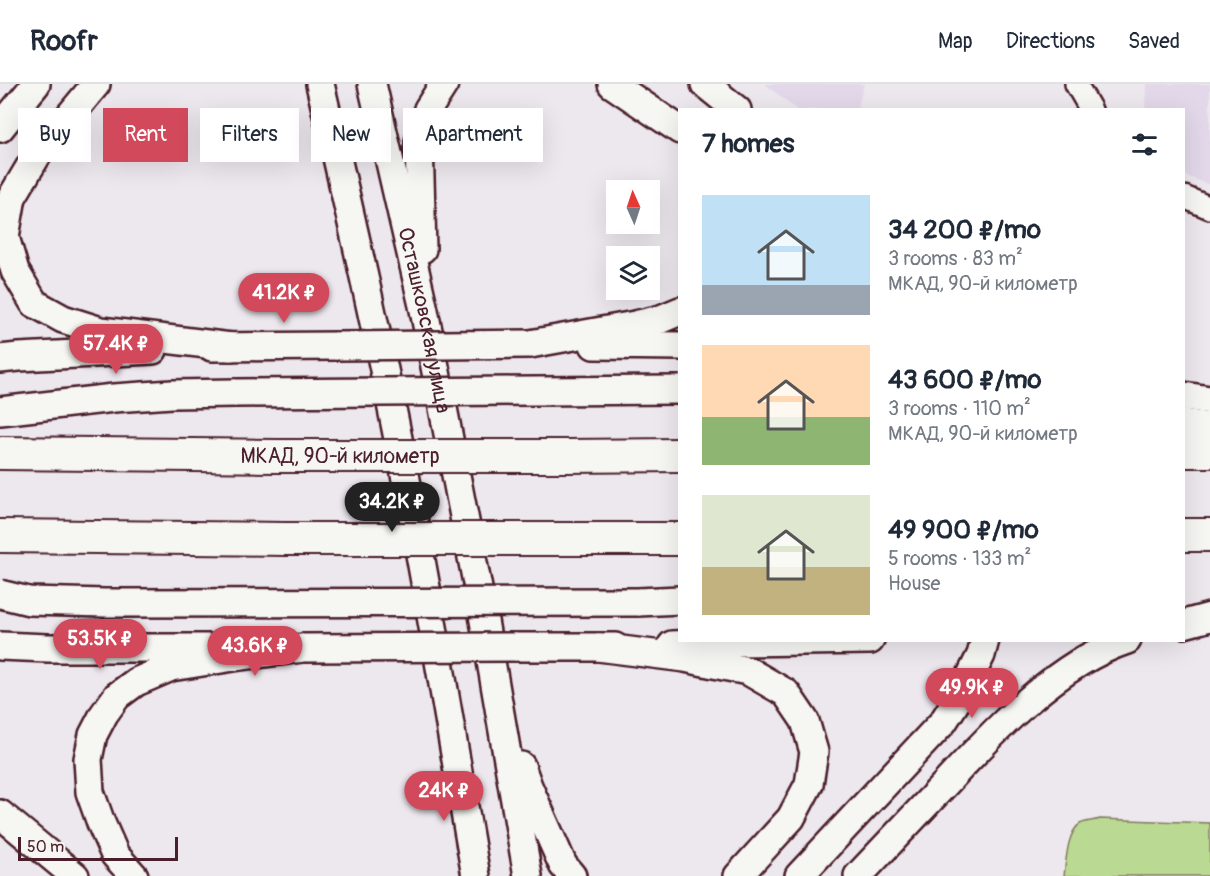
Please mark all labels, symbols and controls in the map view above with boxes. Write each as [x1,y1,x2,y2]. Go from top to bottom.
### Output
text: Roofr [30,24,98,59]
text: Map [938,28,973,55]
text: Directions [1006,28,1095,55]
text: Saved [1128,28,1180,55]
chip: Buy [18,108,91,162]
chip: Rent [103,108,188,162]
chip: Filters [200,108,299,162]
chip: New [311,108,391,162]
chip: Apartment [403,108,543,162]
text: 7 homes [702,128,794,160]
icon: filters [1128,128,1161,161]
north arrow [606,180,660,234]
map controls [606,180,660,300]
text: 34 200 ₽/mo [888,214,1041,246]
icon: home [750,219,822,291]
street label: Осташковская улица [392,225,457,415]
button: layers [606,246,660,300]
text: 3 rooms · 83 m² [888,246,1023,271]
text: МКАД, 90-й километр [888,271,1078,296]
pin: 41.2K ₽ [229,273,339,324]
text: 41.2K ₽ [252,280,316,305]
pin: 57.4K ₽ [61,324,171,375]
text: 57.4K ₽ [83,331,149,356]
text: 43 600 ₽/mo [888,364,1042,396]
icon: home [750,369,822,441]
text: 3 rooms · 110 m² [888,396,1031,421]
text: МКАД, 90-й километр [888,421,1078,446]
street label: МКАД, 90-й километр [240,443,440,470]
pin: 34.2K ₽ [337,482,447,533]
text: 34.2K ₽ [359,489,425,514]
text: 49 900 ₽/mo [888,514,1039,546]
icon: home [750,519,822,591]
text: 5 rooms · 133 m² [888,546,1031,571]
text: House [888,571,940,596]
pin: 53.5K ₽ [45,619,155,670]
text: 53.5K ₽ [67,626,133,651]
pin: 43.6K ₽ [200,626,310,677]
text: 43.6K ₽ [221,633,289,658]
pin: 49.9K ₽ [917,668,1027,719]
text: 49.9K ₽ [940,675,1004,700]
pin: 24K ₽ [402,771,486,822]
text: 24K ₽ [418,778,470,803]
scale bar [18,834,178,862]
text: 50 m [27,837,64,857]

